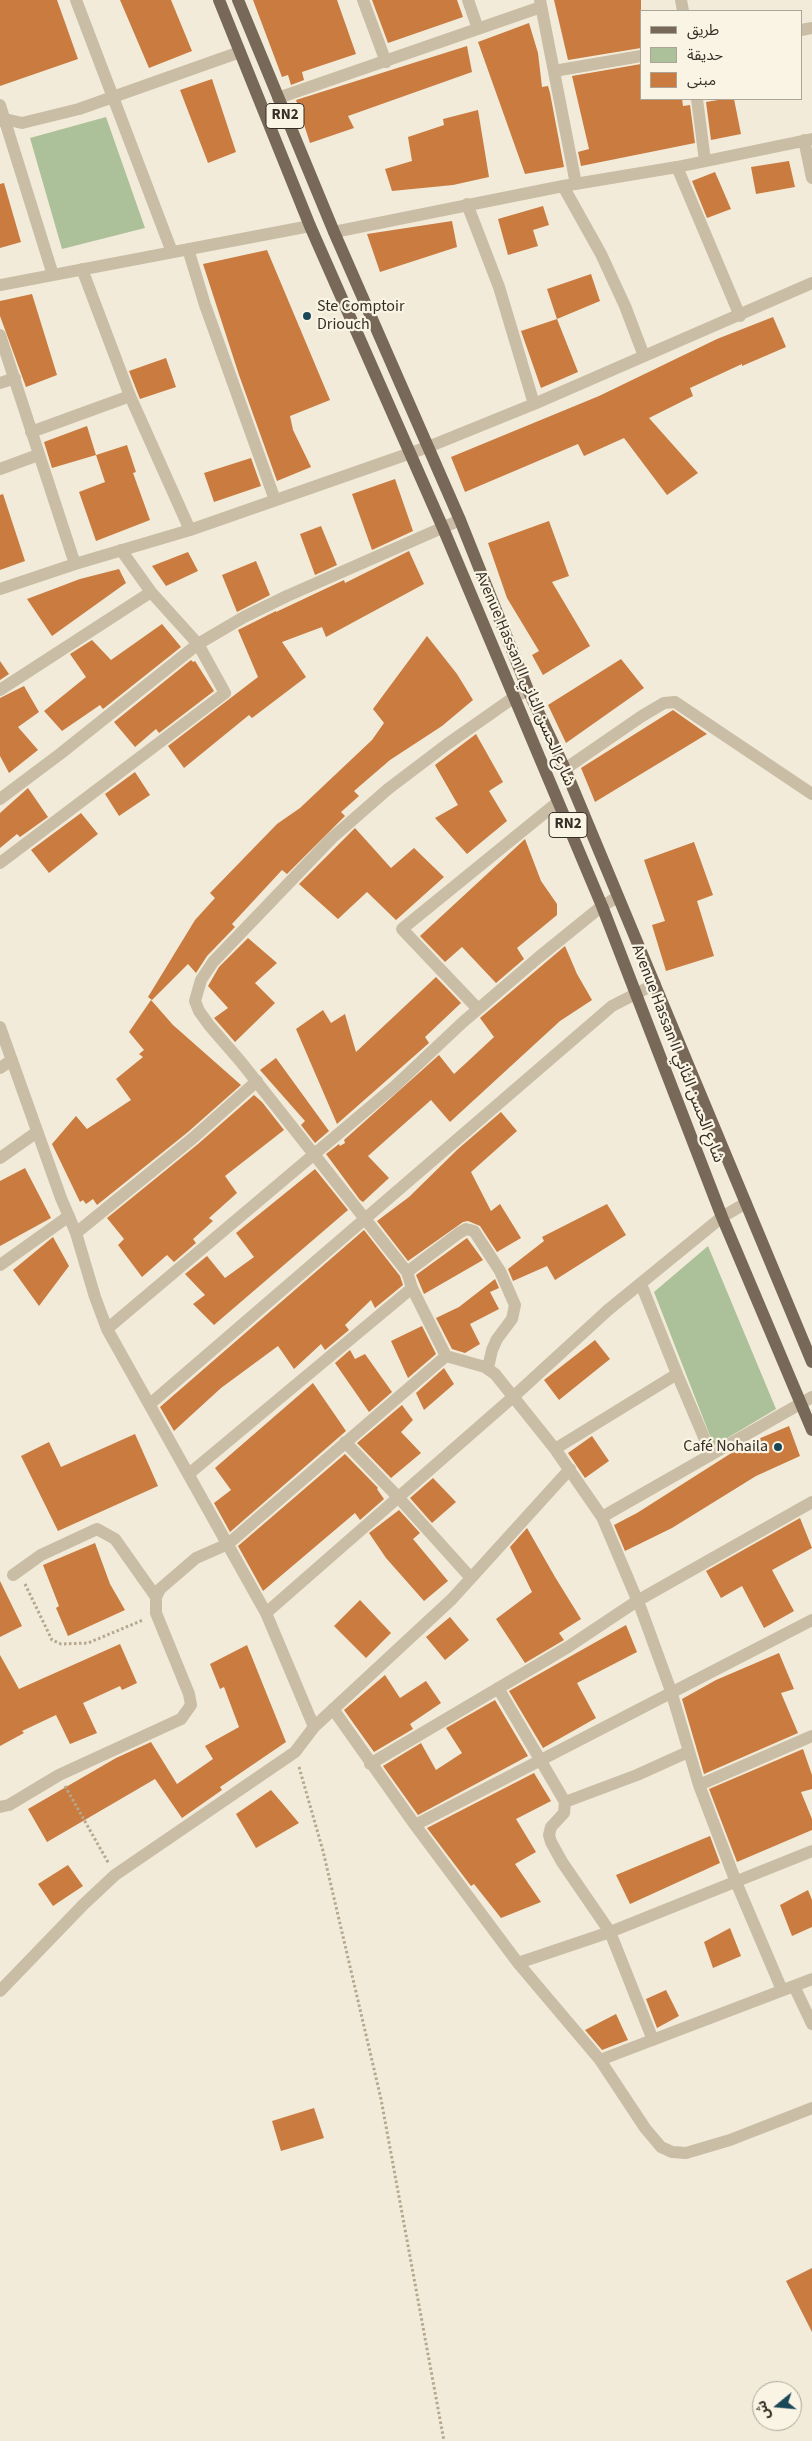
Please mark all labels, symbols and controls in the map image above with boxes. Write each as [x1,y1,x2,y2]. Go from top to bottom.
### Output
legend [640,10,802,100]
text: طريق [687,20,719,41]
text: حديقة [687,45,723,66]
text: مبنى [687,70,716,91]
road number: RN2 [266,104,304,128]
place label: Ste Comptoir Driouch [317,297,405,335]
marker: Ste Comptoir Driouch [301,310,313,322]
street label: Avenue Hassan II شارع الحسن الثاني [470,569,578,789]
road number: RN2 [549,812,587,838]
street label: Avenue Hassan II شارع الحسن الثاني [627,942,727,1166]
place label: Café Nohaila [683,1437,768,1457]
marker: Café Nohaila [772,1441,784,1453]
north arrow [752,2381,802,2431]
text: ش [751,2398,776,2422]

